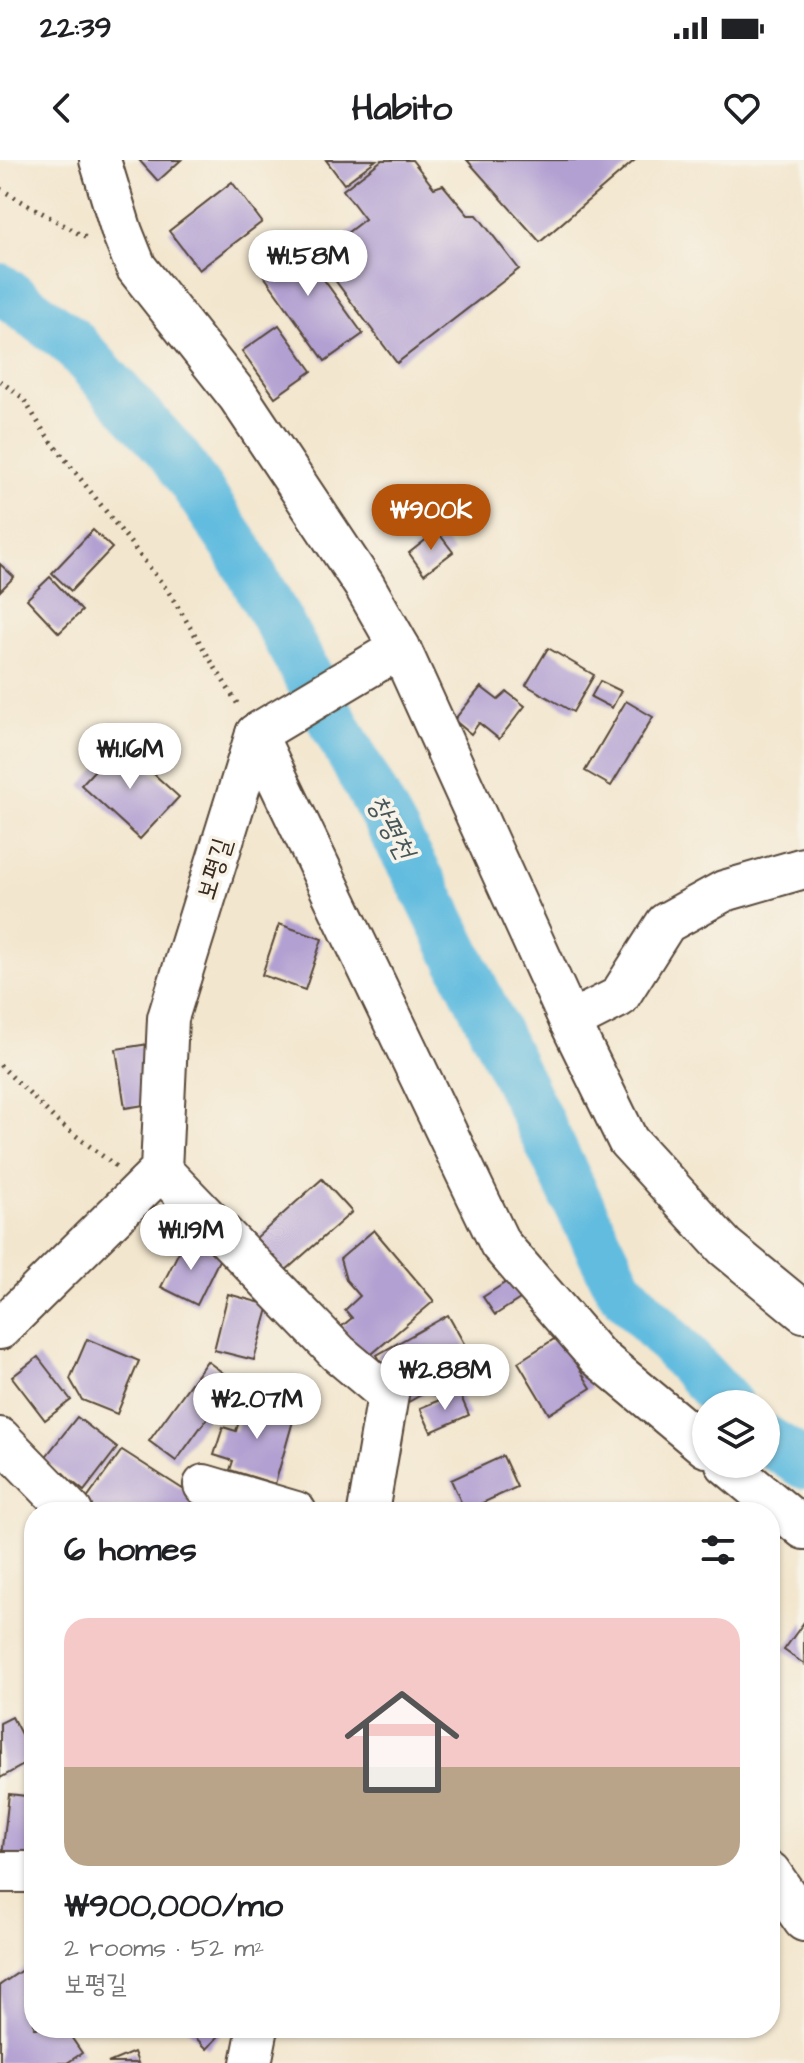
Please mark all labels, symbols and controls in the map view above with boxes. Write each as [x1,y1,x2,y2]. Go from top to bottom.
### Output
text: 22:39 [40,7,112,49]
text: Habito [352,83,452,134]
icon: back [40,86,84,130]
icon: heart [720,86,764,130]
pin: ₩1.58M [243,230,373,298]
text: ₩1.58M [266,238,350,274]
pin: ₩900K [375,484,487,552]
text: ₩900K [390,492,472,528]
pin: ₩1.16M [65,723,195,791]
text: ₩1.16M [96,731,164,767]
water label: 창평천 [358,788,426,868]
street label: 보평길 [188,834,240,904]
pin: ₩1.19M [126,1204,256,1272]
text: ₩1.19M [158,1212,224,1248]
pin: ₩2.88M [380,1344,510,1412]
text: ₩2.88M [398,1352,492,1388]
pin: ₩2.07M [192,1373,322,1441]
text: ₩2.07M [211,1381,303,1417]
map controls [692,1390,780,1478]
button: layers [692,1390,780,1478]
text: 6 homes [64,1526,197,1574]
icon: filters [696,1528,740,1572]
icon: home [330,1670,474,1814]
text: ₩900,000/mo [64,1882,283,1930]
text: 2 rooms · 52 m² [64,1930,264,1966]
text: 보평길 [64,1966,127,2002]

